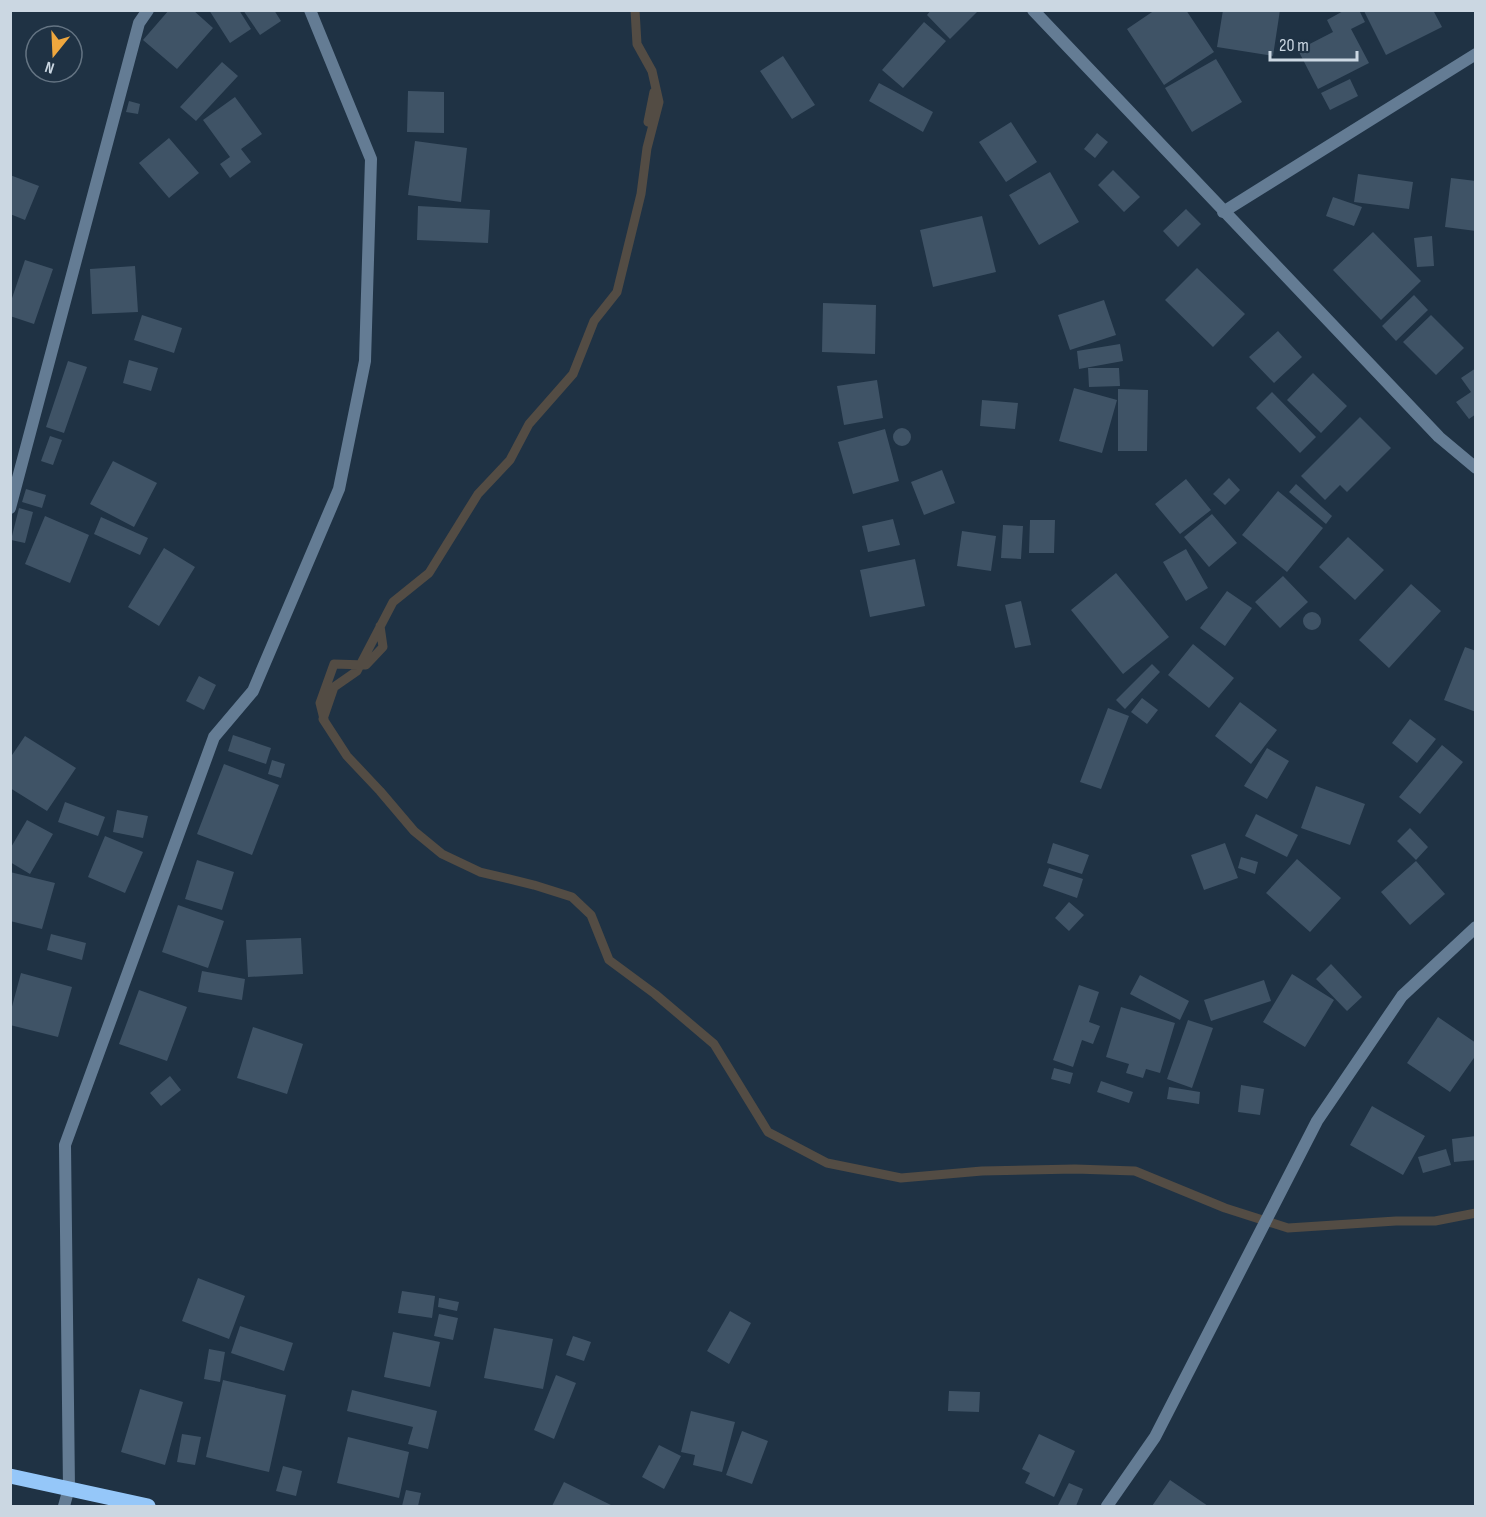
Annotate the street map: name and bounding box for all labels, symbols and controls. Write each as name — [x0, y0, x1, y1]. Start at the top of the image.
north arrow — [24, 24, 84, 84]
scale bar — [1270, 24, 1357, 62]
text: 20 m — [1279, 35, 1309, 56]
text: N — [43, 56, 57, 77]

